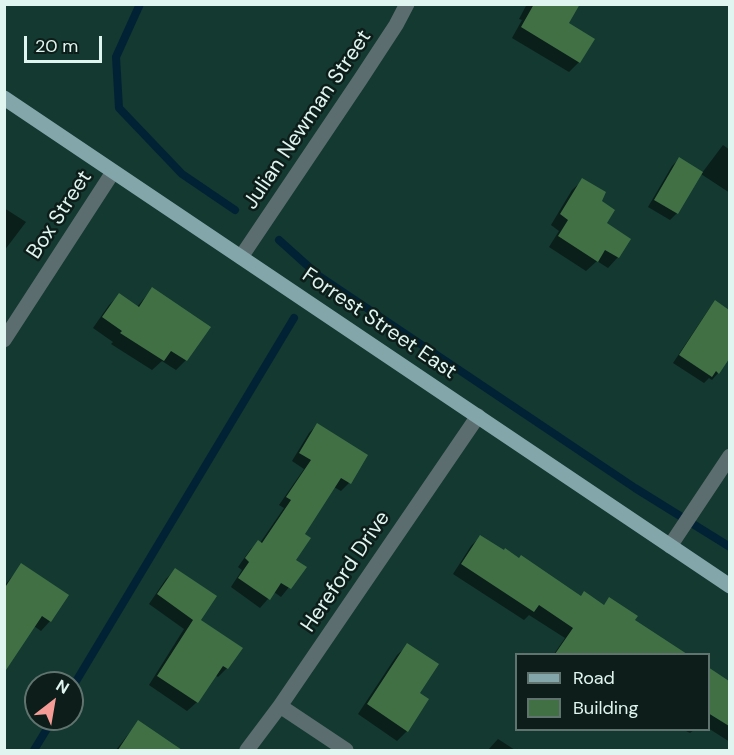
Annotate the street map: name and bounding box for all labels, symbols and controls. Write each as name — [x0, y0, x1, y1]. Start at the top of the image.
scale bar — [27, 24, 105, 62]
street label: Julian Newman Street — [239, 26, 377, 214]
text: 20 m — [35, 34, 78, 58]
street label: Box Street — [22, 166, 98, 264]
street label: Forrest Street East — [297, 263, 461, 385]
street label: Hereford Drive — [296, 507, 396, 637]
legend — [515, 653, 710, 731]
text: Road — [573, 666, 615, 690]
north arrow — [24, 671, 84, 731]
text: N — [52, 675, 73, 699]
text: Building — [573, 696, 638, 720]

